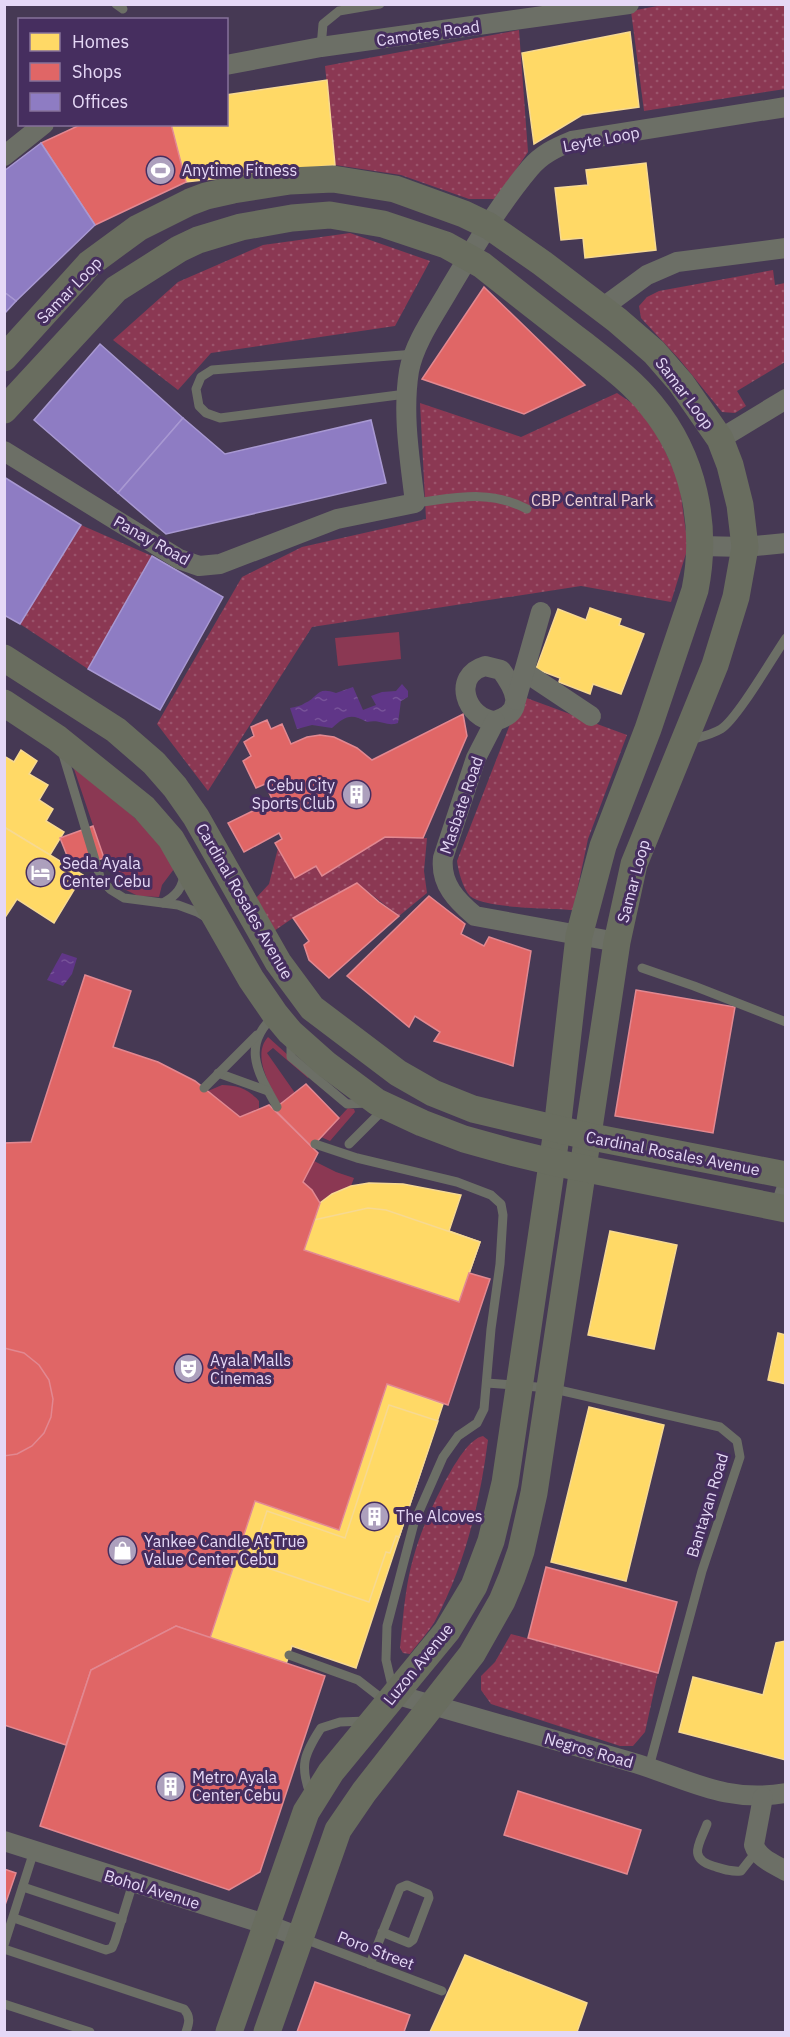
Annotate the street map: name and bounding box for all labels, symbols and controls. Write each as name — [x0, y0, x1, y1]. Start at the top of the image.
street label: Camotes Road — [375, 16, 481, 50]
legend — [18, 18, 228, 126]
text: Homes — [72, 30, 129, 53]
text: Shops — [72, 60, 122, 83]
text: Offices — [72, 90, 128, 113]
street label: Leyte Loop — [561, 122, 641, 156]
sports icon: Anytime Fitness — [145, 154, 177, 186]
place label: Anytime Fitness — [182, 160, 297, 180]
street label: Samar Loop — [32, 252, 106, 328]
street label: Samar Loop — [651, 353, 719, 433]
park label: CBP Central Park — [531, 490, 654, 510]
street label: Panay Road — [110, 511, 194, 569]
street label: Masbate Road — [435, 753, 487, 857]
place label: Cebu City Sports Club — [252, 775, 335, 813]
building icon: Cebu City Sports Club — [340, 778, 372, 810]
street label: Cardinal Rosales Avenue — [192, 819, 298, 983]
street label: Samar Loop — [612, 837, 654, 925]
place label: Seda Ayala Center Cebu — [62, 853, 151, 891]
hotel icon: Seda Ayala Center Cebu — [25, 856, 57, 888]
street label: Cardinal Rosales Avenue — [584, 1126, 762, 1180]
place label: Ayala Malls Cinemas — [210, 1350, 291, 1388]
theatre icon: Ayala Malls Cinemas — [173, 1353, 205, 1385]
street label: Bantayan Road — [682, 1450, 732, 1560]
building icon: The Alcoves — [359, 1500, 391, 1532]
place label: The Alcoves — [396, 1506, 483, 1526]
place label: Yankee Candle At True Value Center Cebu — [144, 1531, 306, 1569]
shop icon: Yankee Candle At True Value Center Cebu — [107, 1534, 139, 1566]
street label: Luzon Avenue — [379, 1619, 457, 1709]
street label: Negros Road — [542, 1728, 636, 1772]
place label: Metro Ayala Center Cebu — [192, 1767, 281, 1805]
building icon: Metro Ayala Center Cebu — [155, 1770, 187, 1802]
street label: Bohol Avenue — [102, 1865, 202, 1913]
street label: Poro Street — [335, 1926, 417, 1974]

